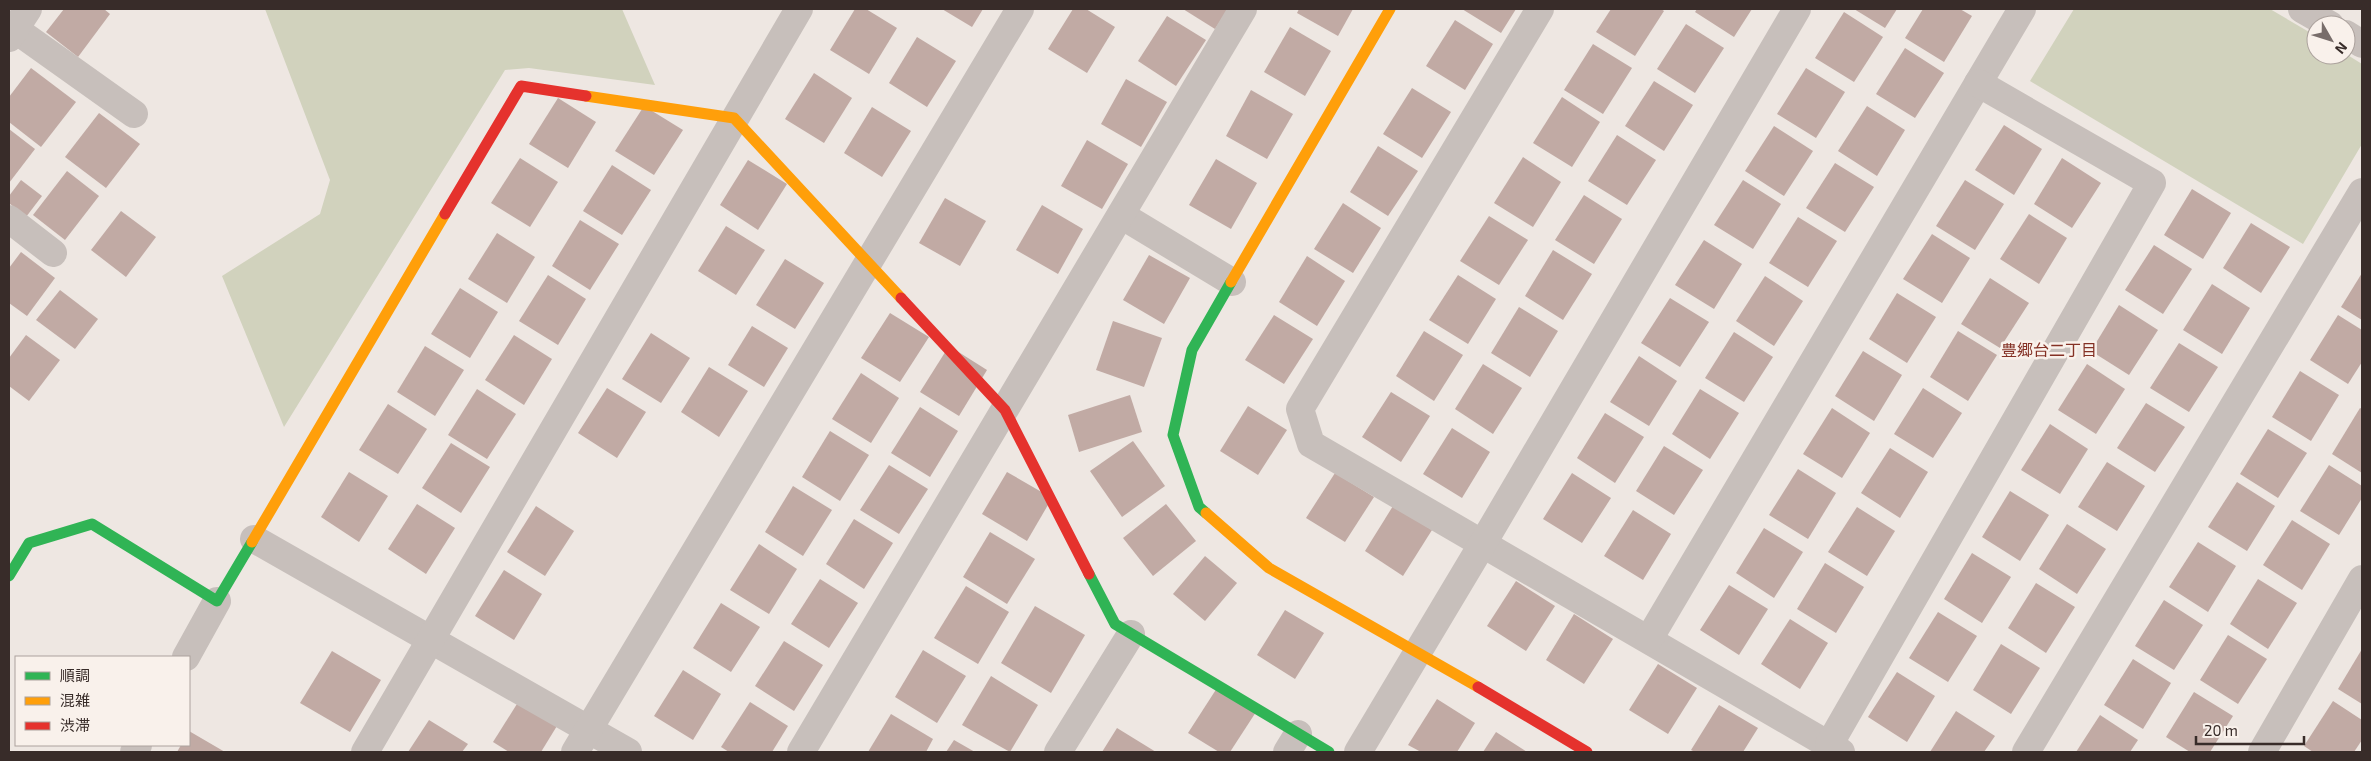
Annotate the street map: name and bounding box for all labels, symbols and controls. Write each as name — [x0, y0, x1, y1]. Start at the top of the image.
north arrow — [2306, 15, 2356, 65]
text: N — [2332, 39, 2351, 58]
district label: 豊郷台二丁目 — [2001, 340, 2097, 359]
legend — [15, 656, 190, 746]
text: 順調 — [60, 666, 90, 684]
text: 混雑 — [60, 691, 90, 709]
scale bar — [2196, 714, 2304, 746]
text: 渋滞 — [60, 716, 90, 734]
text: 20 m — [2204, 721, 2238, 739]

